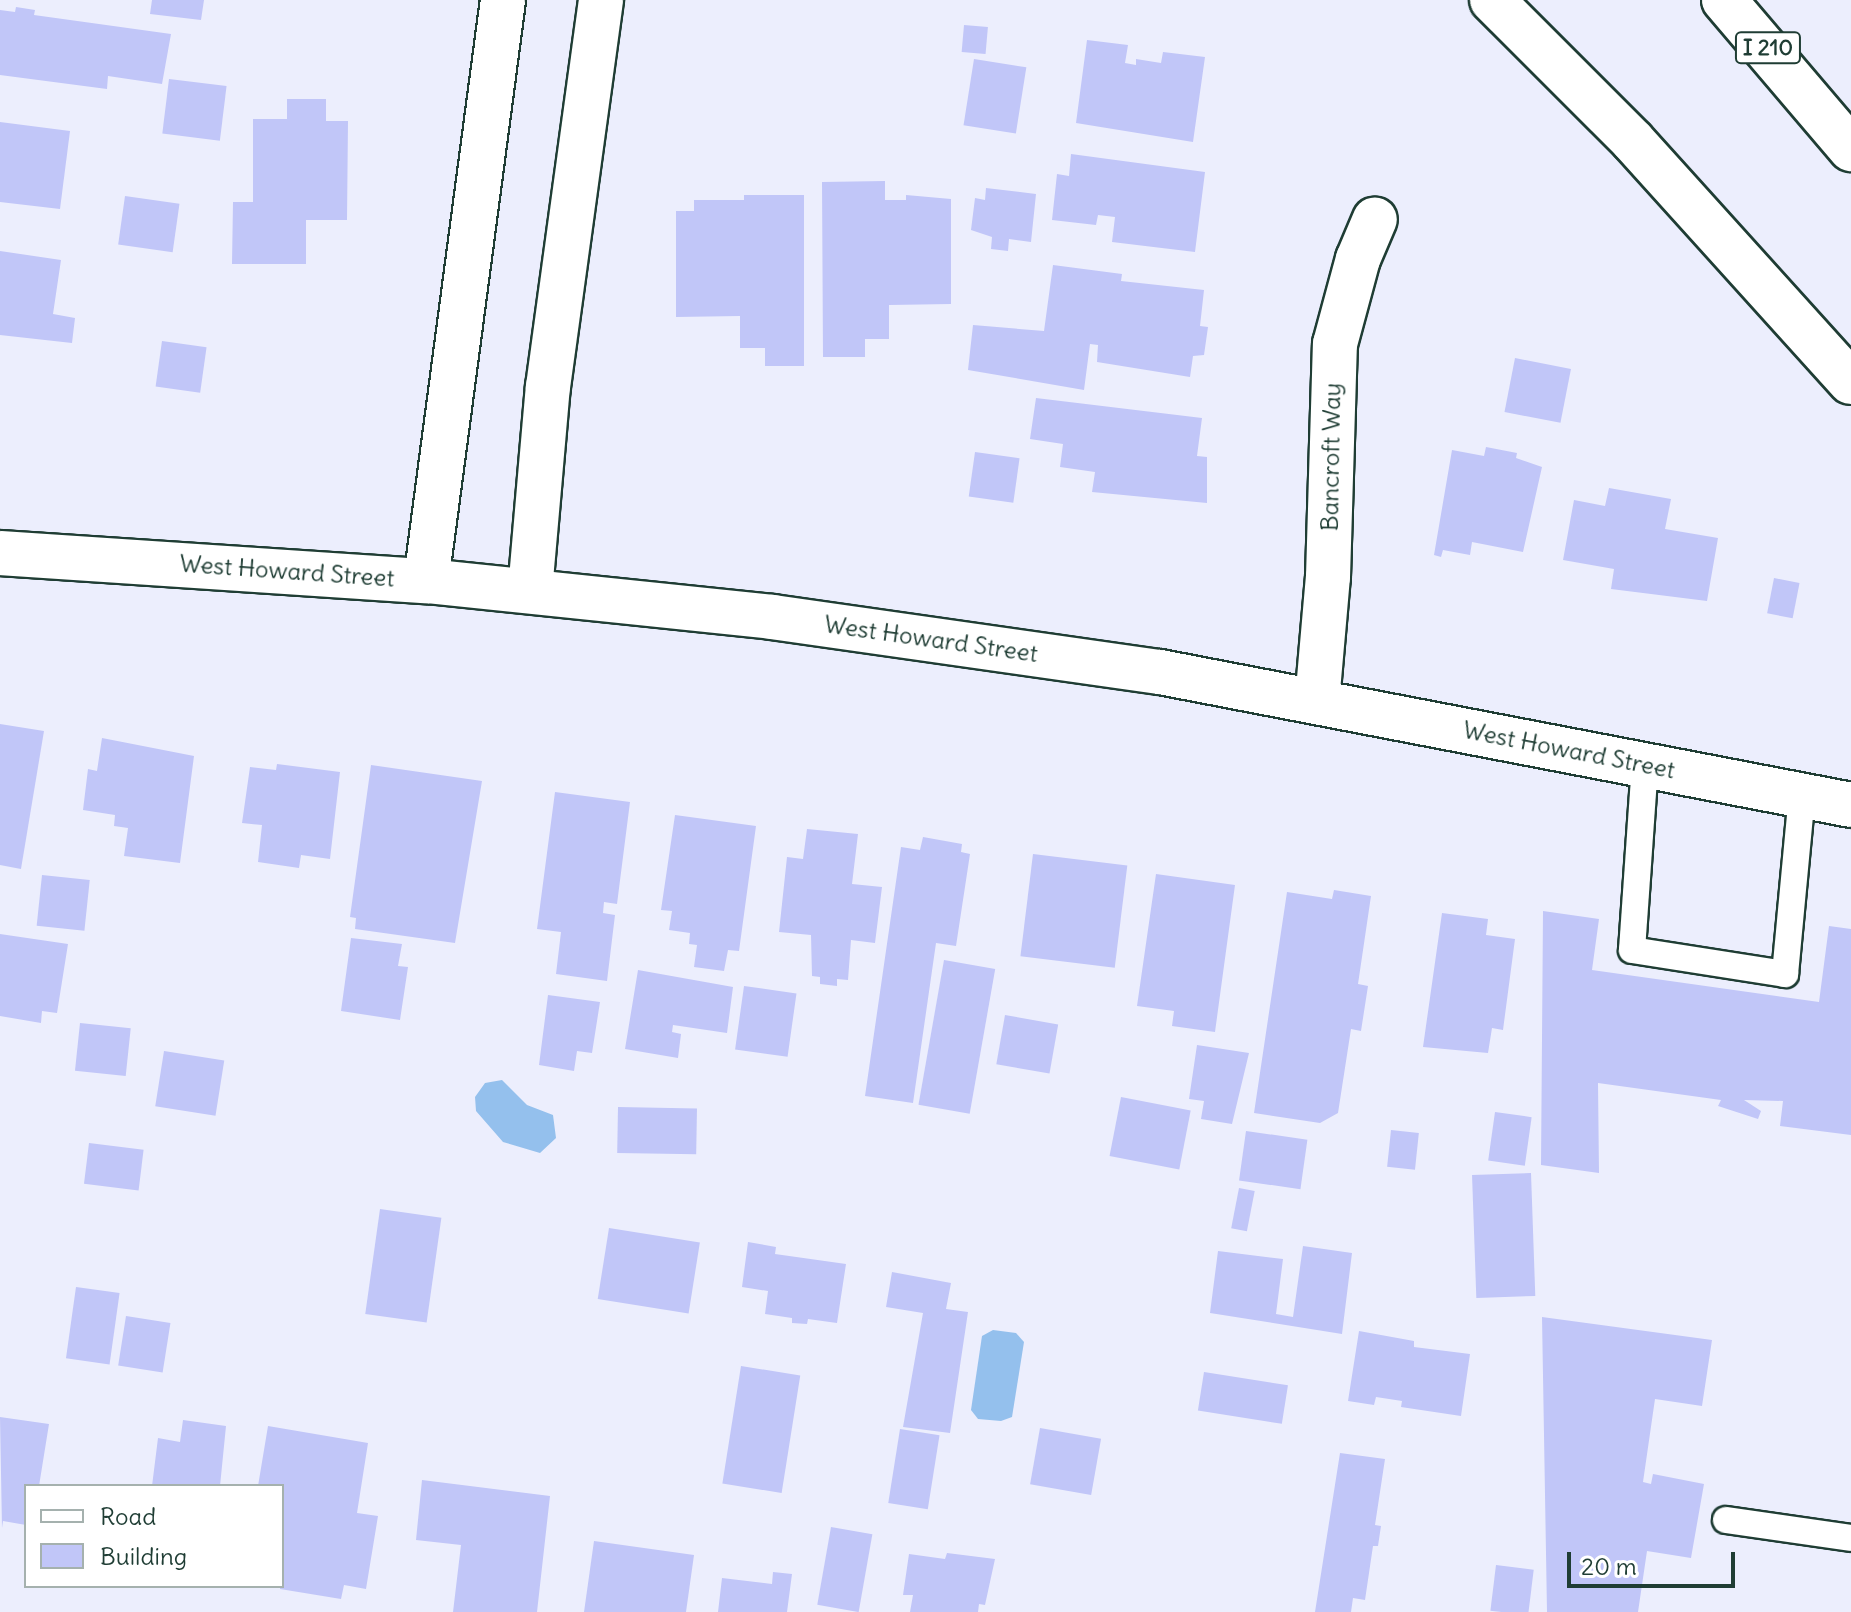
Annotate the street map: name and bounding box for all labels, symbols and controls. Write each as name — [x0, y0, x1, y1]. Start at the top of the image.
road number: I 210 — [1734, 30, 1802, 66]
street label: Bancroft Way — [1315, 383, 1347, 531]
street label: West Howard Street — [179, 549, 395, 593]
street label: West Howard Street — [822, 610, 1040, 668]
street label: West Howard Street — [1461, 715, 1677, 785]
legend — [24, 1484, 284, 1588]
text: Road — [100, 1501, 156, 1531]
scale bar — [1571, 1536, 1739, 1586]
text: Building — [100, 1541, 187, 1571]
text: 20 m — [1581, 1551, 1637, 1581]

